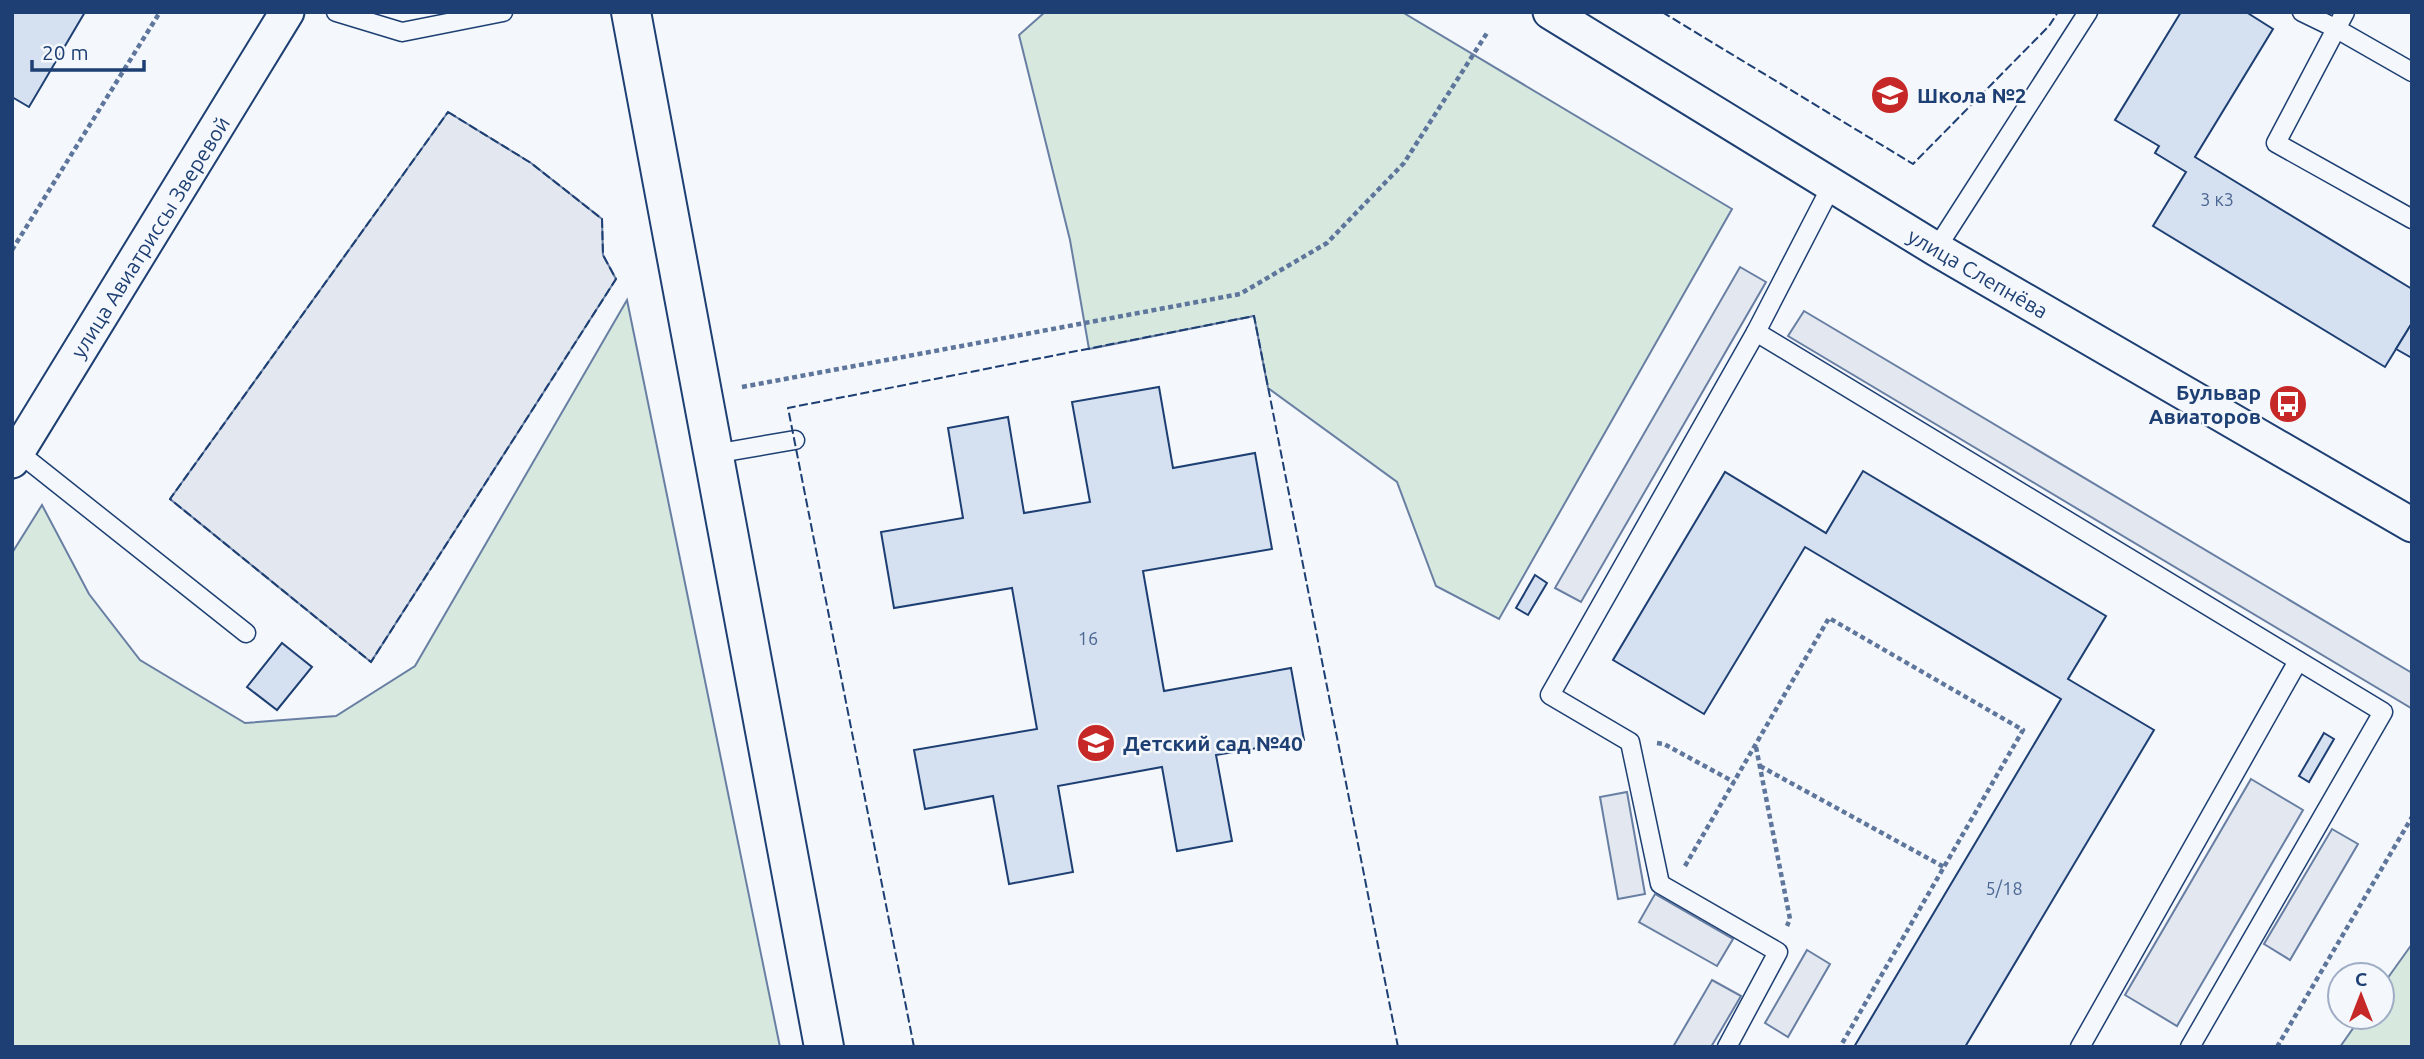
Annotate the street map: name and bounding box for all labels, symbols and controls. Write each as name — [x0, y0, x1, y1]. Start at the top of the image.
scale bar — [32, 28, 144, 72]
text: 20 m — [42, 40, 89, 64]
school or university icon: Школа №2 — [1869, 74, 1911, 116]
place label: Школа №2 — [1917, 83, 2027, 107]
street label: улица Авиатриссы Зверевой — [66, 112, 234, 362]
house number: 3 к3 — [2200, 189, 2234, 209]
street label: улица Слепнёва — [1904, 223, 2052, 323]
place label: Бульвар Авиаторов — [2149, 380, 2261, 428]
bus stop icon: Бульвар Авиаторов — [2267, 383, 2309, 425]
house number: 16 — [1078, 628, 1098, 648]
school or university icon: Детский сад №40 — [1075, 722, 1117, 764]
place label: Детский сад №40 — [1123, 731, 1303, 755]
house number: 5/18 — [1985, 878, 2023, 898]
north arrow — [2326, 961, 2396, 1031]
text: С — [2355, 968, 2367, 990]

